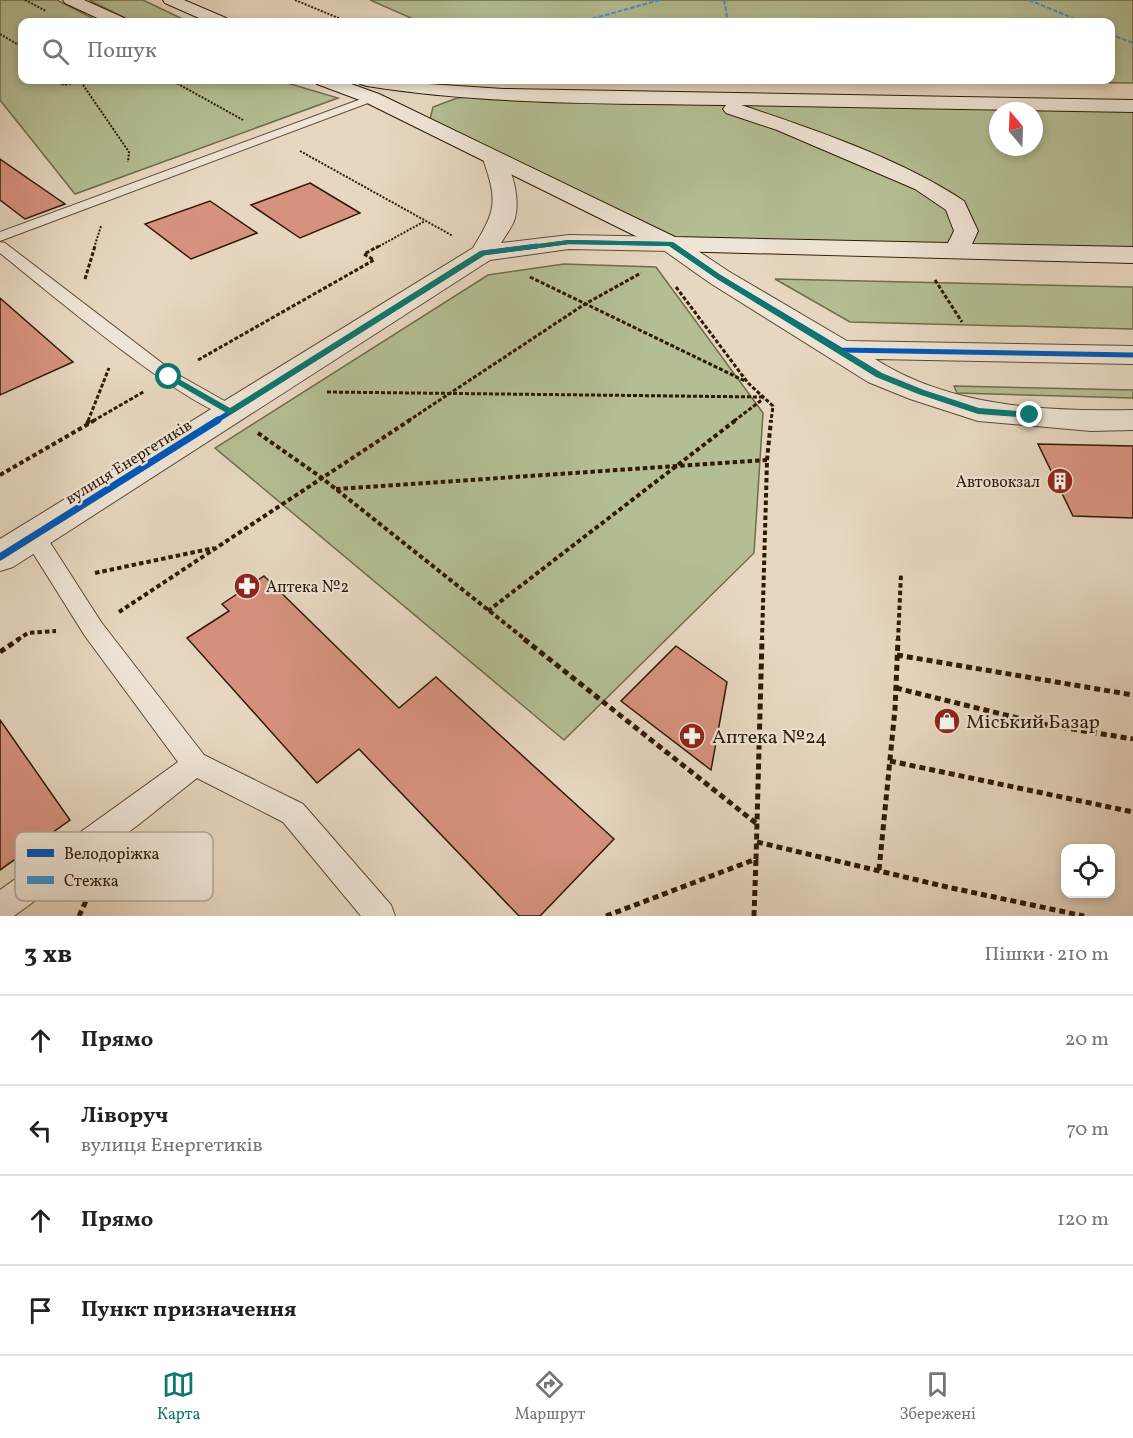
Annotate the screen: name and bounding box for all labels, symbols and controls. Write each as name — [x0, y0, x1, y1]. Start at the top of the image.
search box — [18, 18, 1115, 84]
icon: search — [39, 35, 72, 68]
text: Пошук — [87, 36, 157, 67]
north arrow — [989, 102, 1043, 156]
route start — [155, 363, 181, 389]
route end — [1016, 401, 1042, 427]
street label: вулиця Енергетиків — [62, 415, 196, 511]
building icon: Автовокзал — [1045, 466, 1075, 496]
place label: Автовокзал — [956, 472, 1040, 494]
pharmacy icon: Аптека №2 — [232, 571, 262, 601]
place label: Аптека №2 — [266, 577, 349, 599]
shop icon: Міський Базар — [932, 706, 962, 736]
place label: Міський Базар — [966, 709, 1100, 737]
pharmacy icon: Аптека №24 — [677, 721, 707, 751]
place label: Аптека №24 — [712, 724, 827, 752]
legend — [15, 832, 213, 901]
text: Велодоріжка — [64, 844, 160, 866]
map controls — [1061, 844, 1115, 898]
button: locate — [1061, 844, 1115, 898]
text: Стежка — [64, 871, 119, 893]
text: 3 хв — [24, 937, 72, 973]
text: Пішки · 210 m — [985, 941, 1109, 969]
icon: ahead — [24, 1024, 57, 1057]
text: Прямо — [81, 1025, 153, 1056]
text: 20 m — [1065, 1026, 1109, 1054]
text: Ліворуч — [81, 1101, 168, 1132]
icon: left — [24, 1114, 57, 1147]
text: 70 m — [1066, 1116, 1109, 1144]
text: вулиця Енергетиків — [81, 1132, 263, 1160]
icon: ahead — [24, 1204, 57, 1237]
text: Прямо — [81, 1205, 153, 1236]
text: 120 m — [1057, 1206, 1109, 1234]
icon: arrive — [24, 1294, 57, 1327]
text: Пункт призначення — [81, 1295, 297, 1326]
tab: Карта — [157, 1368, 200, 1426]
tab: Маршрут — [515, 1368, 585, 1426]
tab: Збережені — [899, 1368, 976, 1426]

